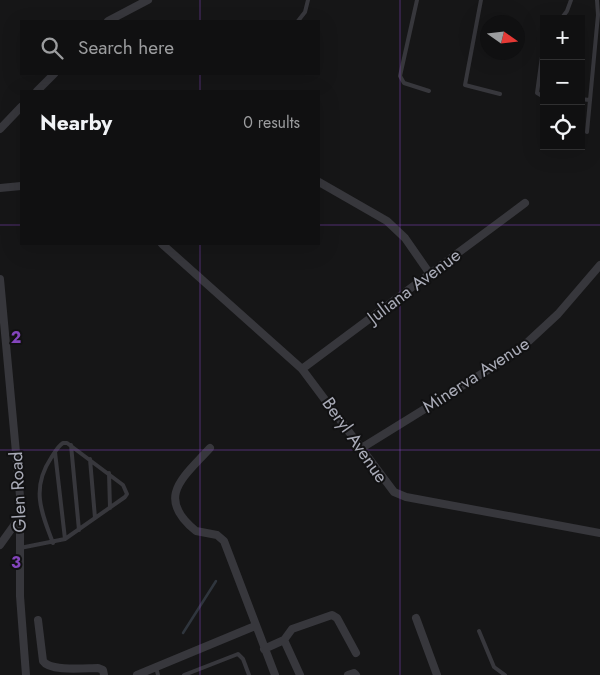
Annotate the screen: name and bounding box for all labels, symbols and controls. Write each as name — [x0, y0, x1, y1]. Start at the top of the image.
north arrow — [480, 15, 525, 60]
map controls — [540, 15, 585, 150]
button: + — [540, 15, 585, 60]
search box — [20, 20, 320, 75]
icon: search — [38, 34, 66, 62]
text: Search here — [78, 34, 174, 61]
button: − — [540, 60, 585, 105]
button: locate — [540, 105, 585, 150]
text: Nearby — [40, 108, 112, 138]
text: 0 results — [243, 111, 300, 134]
street label: Juliana Avenue — [360, 242, 466, 331]
text: 2 — [11, 326, 21, 349]
street label: Minerva Avenue — [417, 331, 535, 419]
street label: Beryl Avenue — [316, 392, 394, 488]
street label: Glen Road — [3, 451, 33, 533]
text: 3 — [11, 551, 21, 574]

